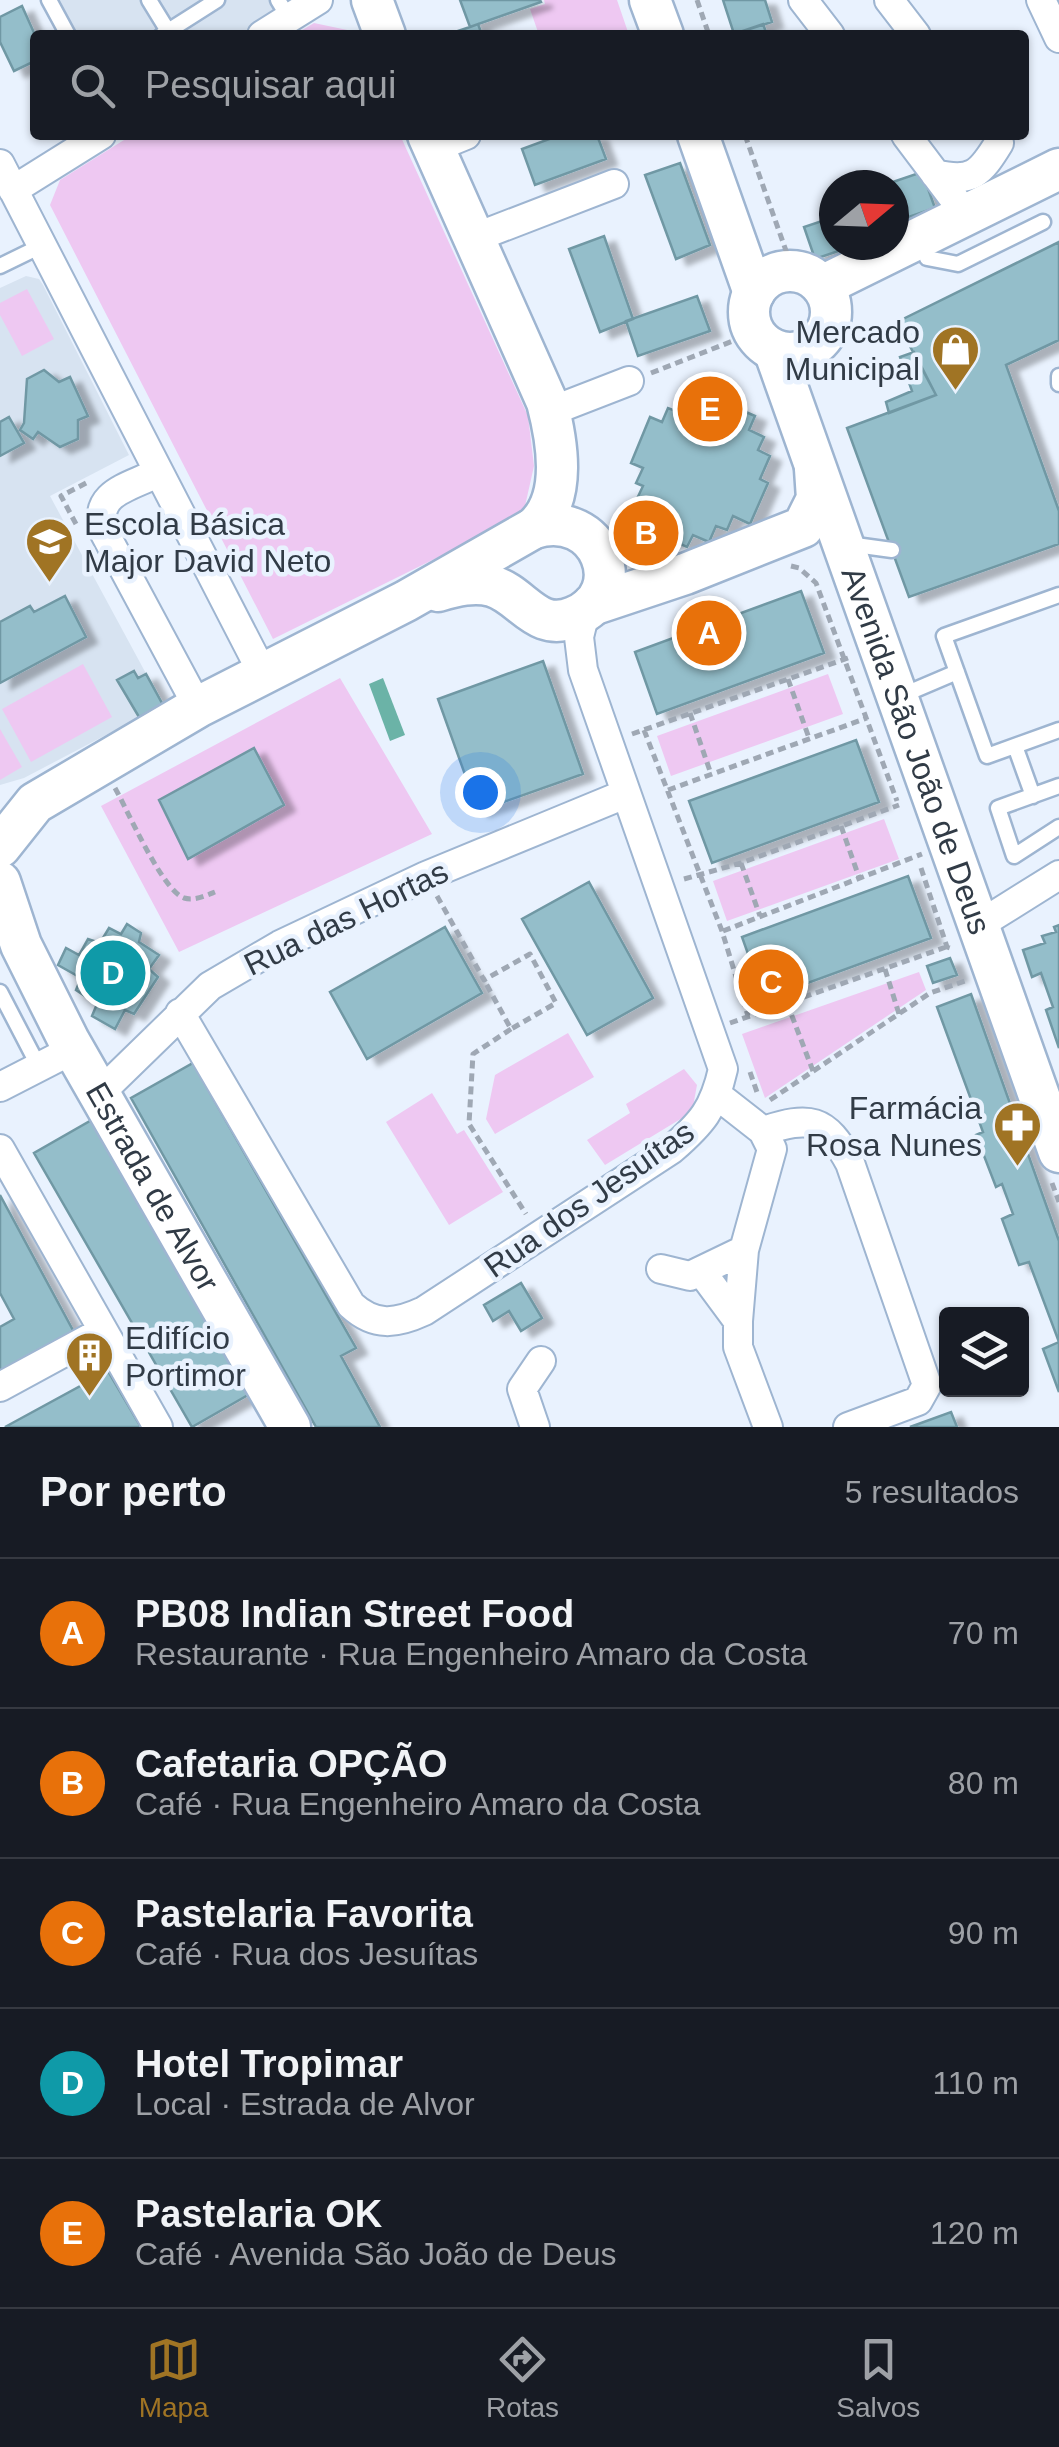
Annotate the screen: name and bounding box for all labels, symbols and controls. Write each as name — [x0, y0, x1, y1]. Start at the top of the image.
search box — [30, 30, 1029, 140]
icon: search — [65, 58, 120, 113]
text: Pesquisar aqui — [145, 64, 396, 106]
north arrow — [819, 170, 909, 260]
place label: Mercado Municipal — [785, 314, 920, 387]
shop icon: Mercado Municipal — [929, 324, 981, 392]
pin: E — [678, 372, 742, 446]
pin: B — [614, 496, 678, 570]
place label: Escola Básica Major David Neto — [84, 506, 331, 579]
school or university icon: Escola Básica Major David Neto — [23, 516, 75, 584]
street label: Avenida São João de Deus — [835, 562, 998, 939]
pin: A — [676, 596, 742, 670]
your location — [455, 767, 506, 818]
street label: Rua das Hortas — [238, 853, 454, 983]
pin: D — [80, 936, 146, 1010]
pin: C — [738, 944, 804, 1020]
street label: Estrada de Alvor — [79, 1076, 227, 1298]
place label: Farmácia Rosa Nunes — [806, 1090, 982, 1163]
pharmacy icon: Farmácia Rosa Nunes — [991, 1100, 1043, 1168]
street label: Rua dos Jesuítas — [477, 1113, 701, 1285]
map controls — [939, 1307, 1029, 1397]
button: layers — [939, 1307, 1029, 1397]
place label: Edifício Portimor — [125, 1320, 246, 1393]
building icon: Edifício Portimor — [64, 1330, 116, 1398]
text: Por perto — [40, 1468, 227, 1515]
text: 5 resultados — [845, 1474, 1019, 1510]
text: PB08 Indian Street Food — [135, 1593, 574, 1635]
text: A — [61, 1615, 84, 1651]
text: 70 m — [948, 1615, 1019, 1651]
text: Restaurante · Rua Engenheiro Amaro da Costa — [135, 1636, 807, 1672]
text: Cafetaria OPÇÃO — [135, 1743, 448, 1785]
text: B — [61, 1765, 84, 1801]
text: 80 m — [948, 1765, 1019, 1801]
text: Café · Rua Engenheiro Amaro da Costa — [135, 1786, 701, 1822]
text: Pastelaria Favorita — [135, 1893, 473, 1935]
text: C — [61, 1915, 84, 1951]
text: 90 m — [948, 1915, 1019, 1951]
text: Café · Rua dos Jesuítas — [135, 1936, 478, 1972]
text: Hotel Tropimar — [135, 2043, 403, 2085]
text: D — [61, 2065, 84, 2101]
text: 110 m — [932, 2065, 1019, 2101]
text: Local · Estrada de Alvor — [135, 2086, 475, 2122]
text: Pastelaria OK — [135, 2193, 382, 2235]
text: E — [62, 2215, 83, 2251]
text: 120 m — [930, 2215, 1019, 2251]
text: Café · Avenida São João de Deus — [135, 2236, 617, 2272]
tab: Mapa — [139, 2332, 209, 2424]
tab: Rotas — [486, 2332, 559, 2424]
tab: Salvos — [836, 2332, 920, 2424]

